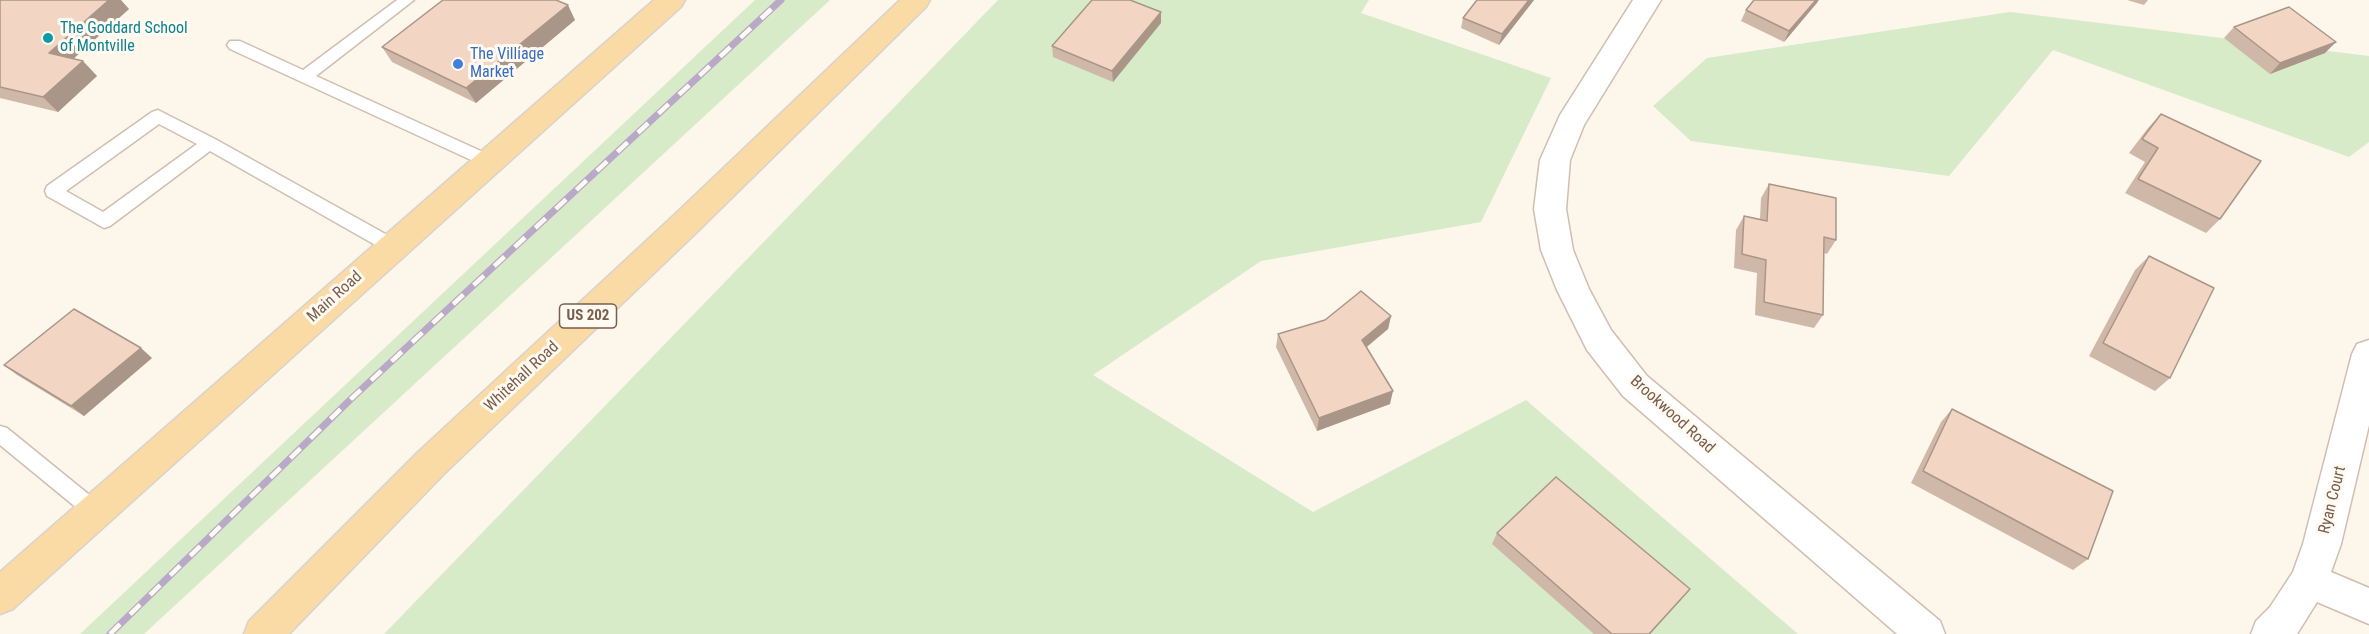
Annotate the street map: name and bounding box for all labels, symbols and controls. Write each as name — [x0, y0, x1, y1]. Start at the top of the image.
place label: The Goddard School of Montville — [60, 19, 188, 57]
marker: The Goddard School of Montville — [41, 31, 55, 45]
place label: The Villiage Market — [470, 45, 544, 83]
marker: The Villiage Market — [451, 57, 465, 71]
street label: Main Road — [304, 267, 366, 327]
road number: US 202 — [560, 304, 616, 328]
street label: Whitehall Road — [481, 338, 563, 416]
street label: Brookwood Road — [1626, 372, 1718, 458]
street label: Ryan Court — [2315, 464, 2351, 536]

